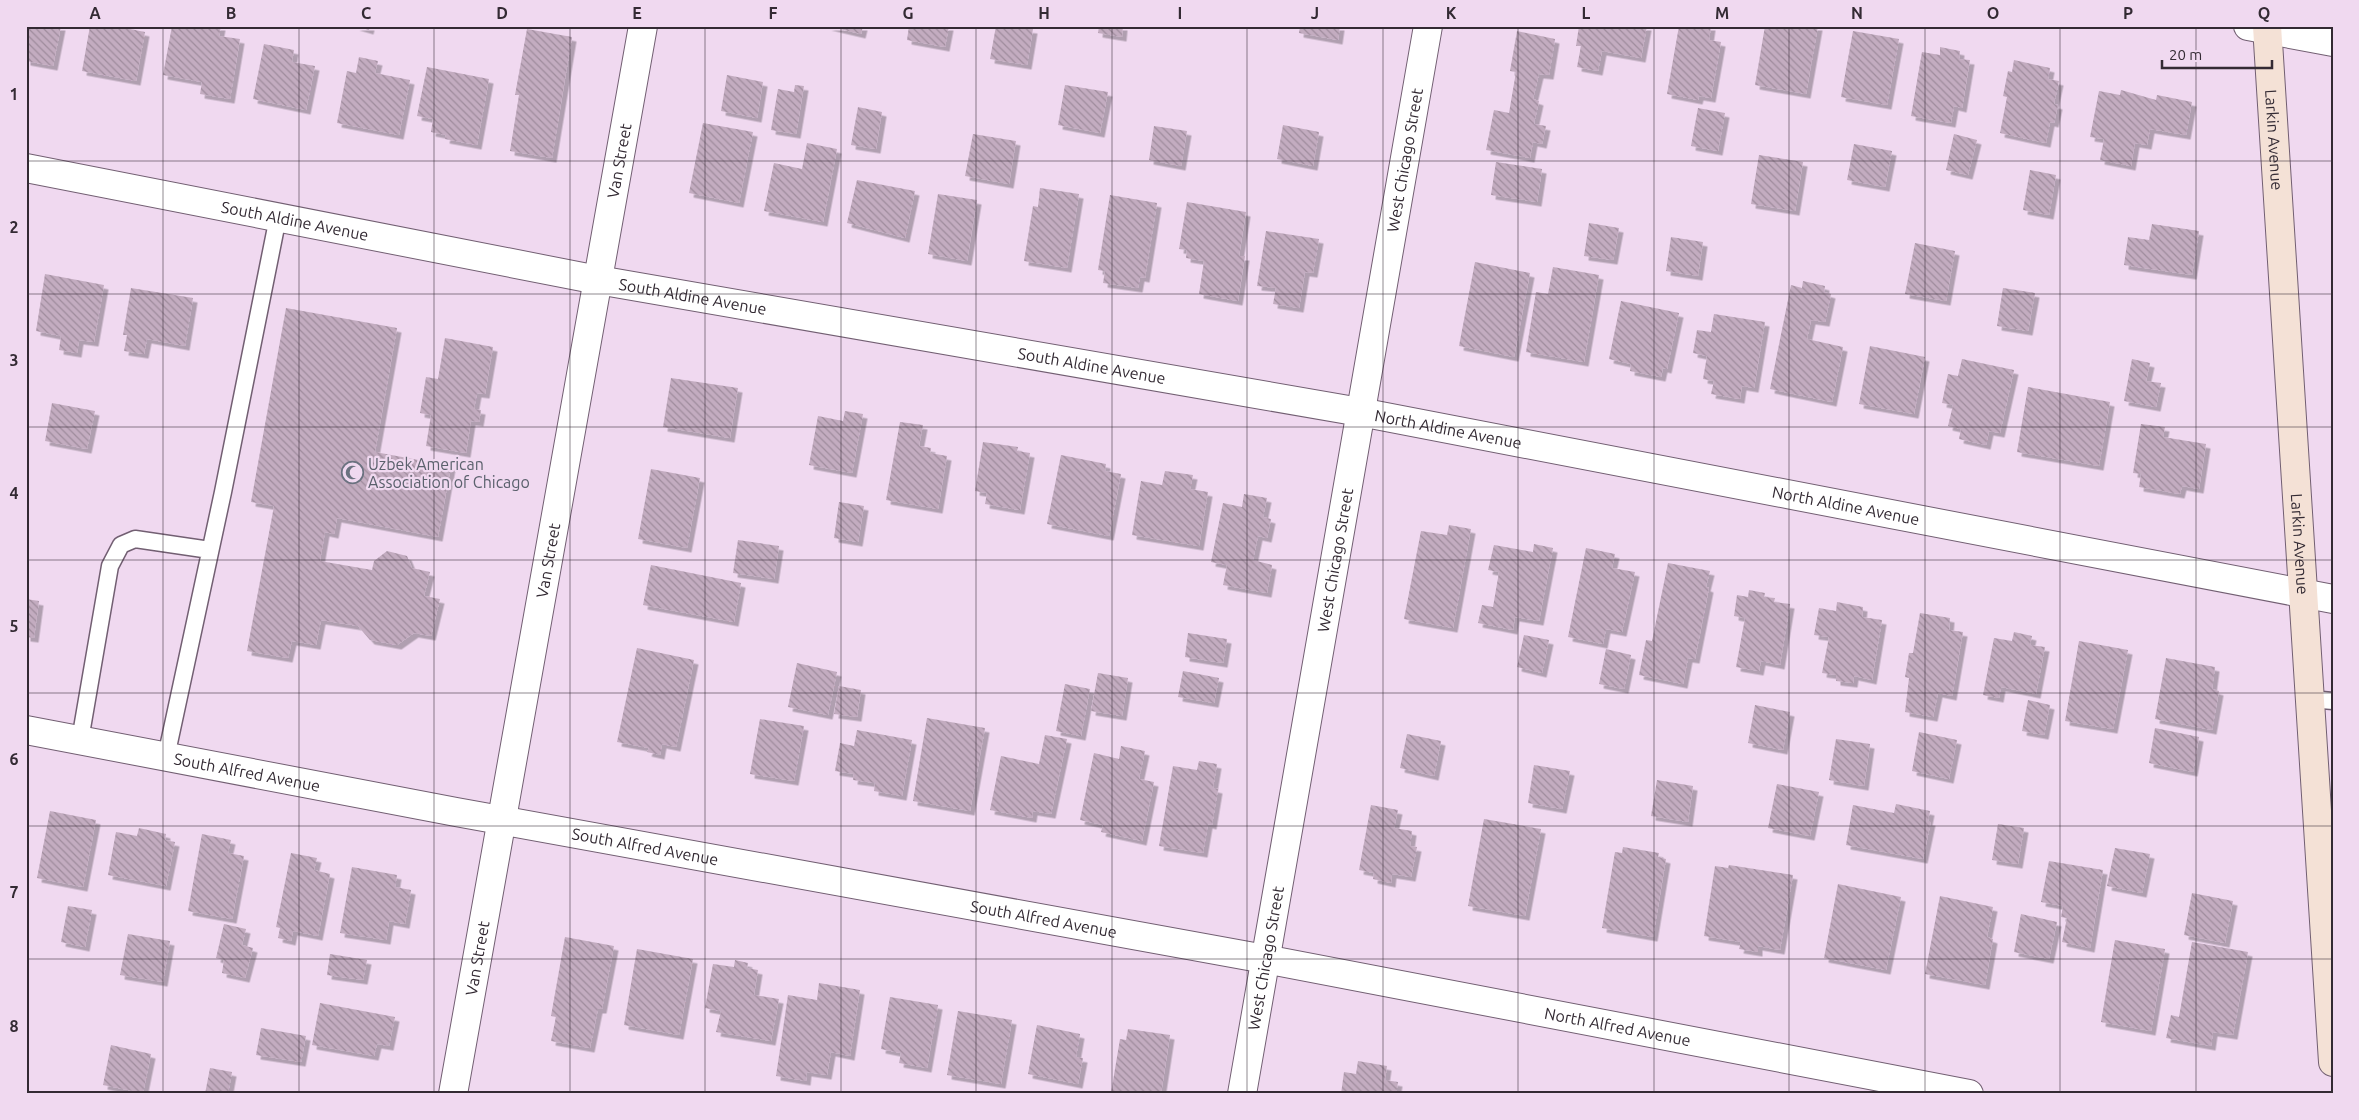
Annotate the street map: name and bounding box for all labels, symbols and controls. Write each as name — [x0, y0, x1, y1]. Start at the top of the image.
text: A — [89, 4, 101, 22]
text: B — [226, 4, 236, 22]
text: C — [361, 4, 371, 22]
text: D — [496, 4, 508, 22]
text: E — [632, 4, 642, 22]
text: F — [769, 4, 778, 22]
text: G — [902, 4, 914, 22]
text: H — [1038, 4, 1050, 22]
text: I — [1178, 4, 1182, 22]
text: J — [1311, 4, 1319, 22]
text: K — [1446, 4, 1457, 22]
text: L — [1582, 4, 1591, 22]
text: M — [1715, 4, 1729, 22]
text: N — [1851, 4, 1863, 22]
text: O — [1987, 4, 1999, 22]
text: P — [2123, 4, 2133, 22]
text: Q — [2258, 4, 2270, 22]
scale bar — [2162, 38, 2272, 70]
text: 20 m — [2169, 46, 2202, 63]
text: 1 — [9, 85, 19, 103]
street label: West Chicago Street — [1383, 86, 1426, 233]
street label: Larkin Avenue — [2262, 89, 2286, 191]
street label: Van Street — [604, 121, 635, 199]
street label: South Aldine Avenue — [220, 197, 370, 244]
text: 2 — [9, 218, 19, 236]
street label: South Aldine Avenue — [618, 275, 768, 318]
street label: South Aldine Avenue — [1017, 344, 1167, 387]
text: 3 — [9, 351, 19, 369]
street label: North Aldine Avenue — [1373, 406, 1523, 452]
place label: Uzbek American Association of Chicago — [368, 455, 530, 491]
mosque icon: Uzbek American Association of Chicago — [340, 461, 364, 485]
street label: North Aldine Avenue — [1771, 482, 1921, 528]
text: 4 — [9, 484, 19, 502]
street label: West Chicago Street — [1314, 486, 1356, 633]
street label: Larkin Avenue — [2288, 493, 2312, 595]
street label: Van Street — [532, 521, 564, 599]
text: 5 — [9, 617, 19, 635]
street label: South Alfred Avenue — [172, 749, 322, 795]
text: 6 — [9, 750, 19, 768]
street label: South Alfred Avenue — [570, 824, 720, 869]
text: 7 — [9, 883, 19, 901]
street label: West Chicago Street — [1244, 884, 1287, 1031]
street label: South Alfred Avenue — [969, 897, 1118, 941]
street label: Van Street — [462, 919, 493, 997]
street label: North Alfred Avenue — [1543, 1004, 1692, 1049]
text: 8 — [9, 1017, 19, 1035]

